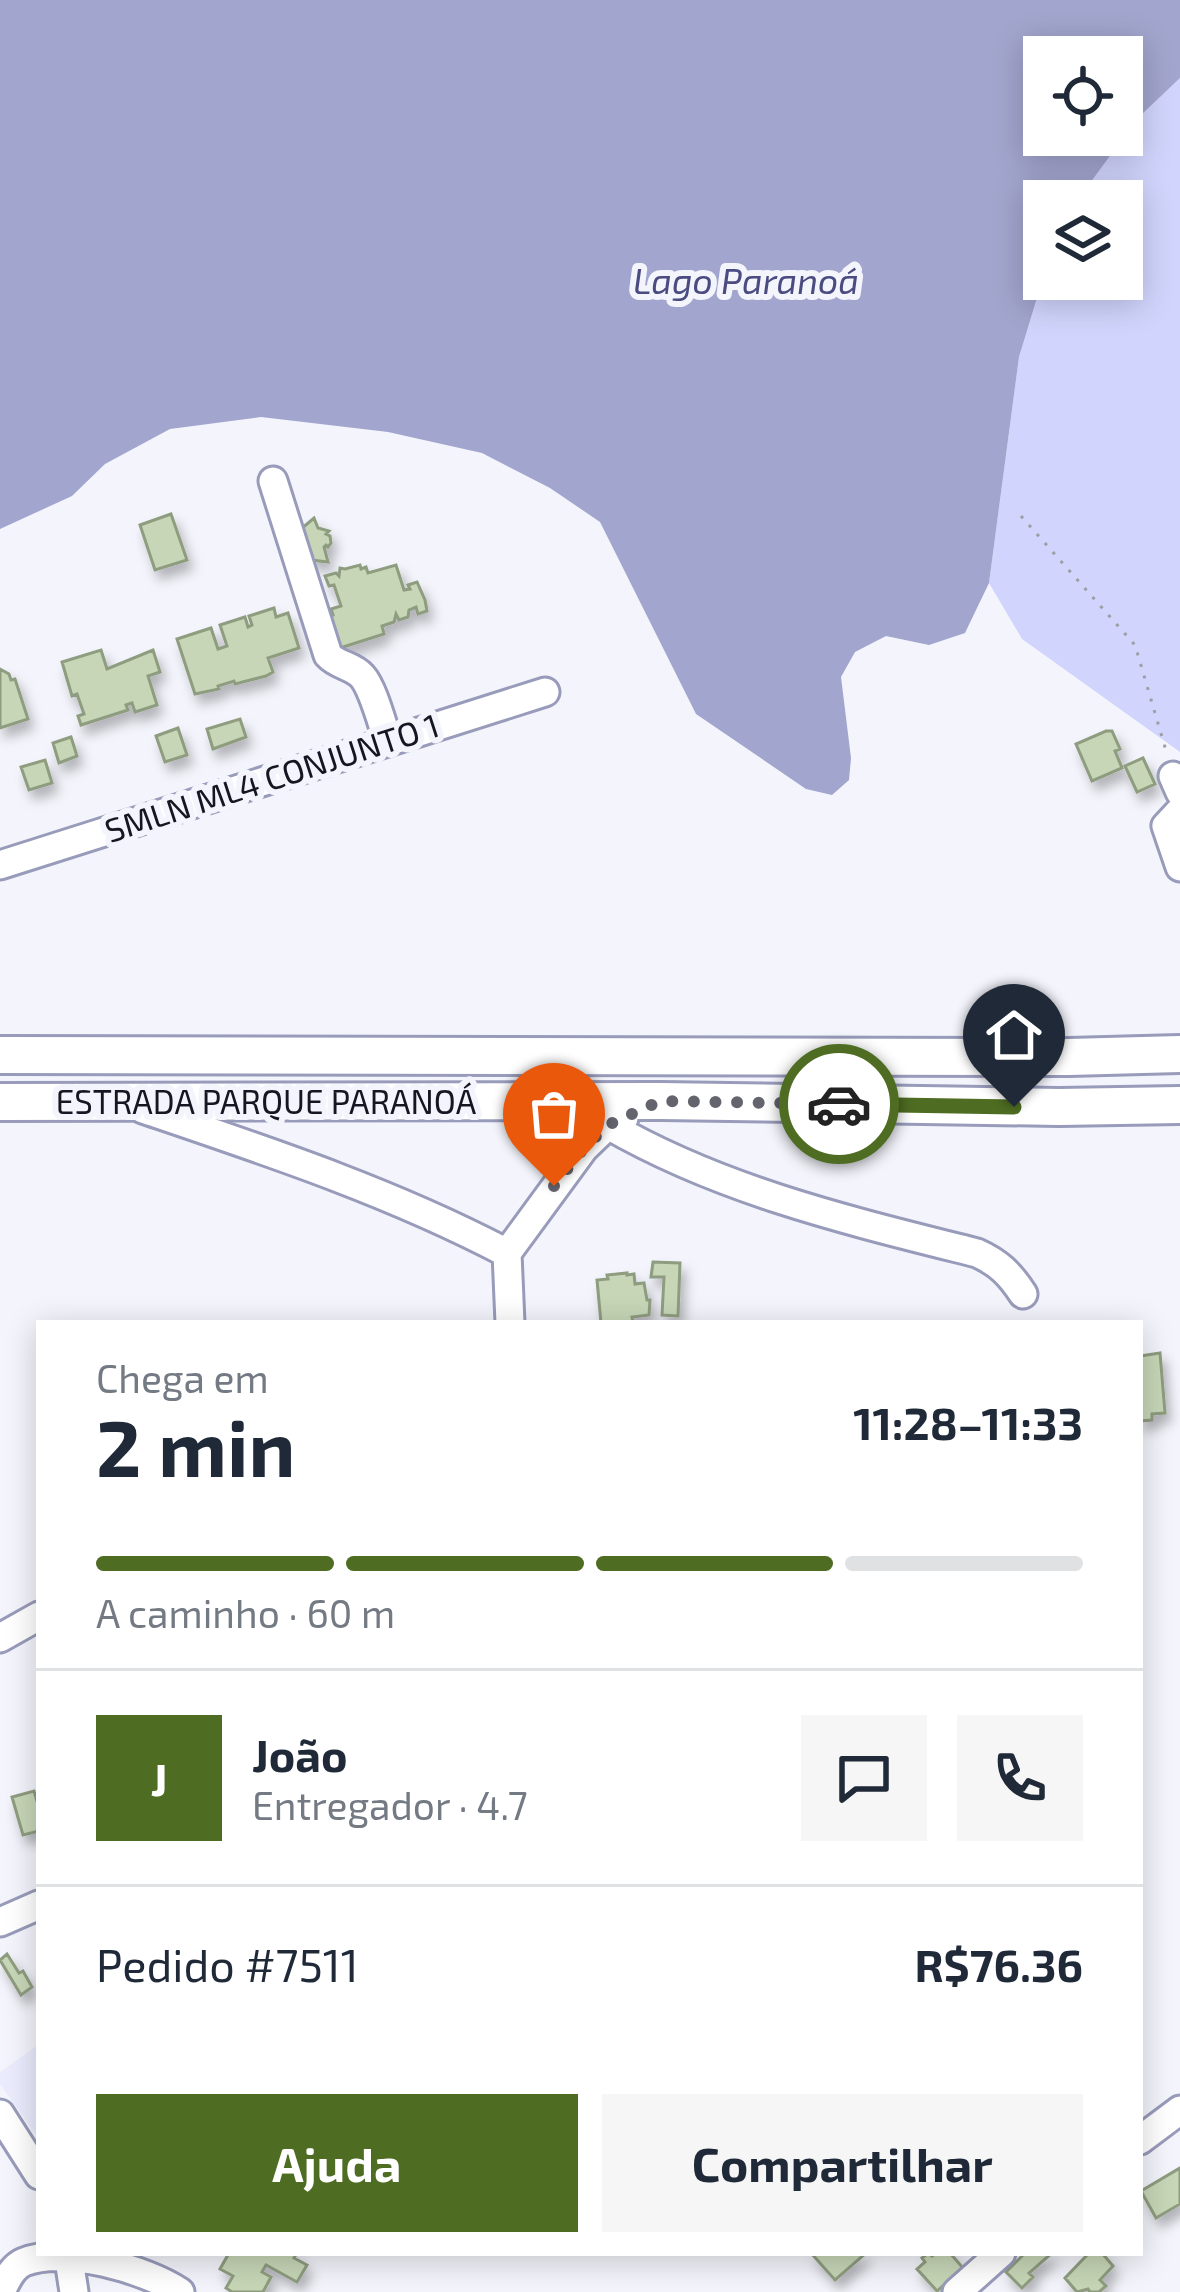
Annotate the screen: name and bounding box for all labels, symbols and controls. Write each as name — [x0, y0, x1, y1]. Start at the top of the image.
map controls — [1023, 36, 1143, 300]
button: locate — [1023, 36, 1143, 156]
button: layers — [1023, 180, 1143, 300]
water label: Lago Paranoá — [633, 258, 859, 301]
street label: SMLN ML4 CONJUNTO 1 — [100, 704, 444, 850]
pin — [963, 984, 1065, 1107]
icon: home — [981, 1002, 1047, 1068]
courier — [779, 1044, 899, 1164]
pin — [503, 1063, 605, 1186]
icon: car — [806, 1071, 872, 1137]
street label: ESTRADA PARQUE PARANOÁ — [56, 1081, 477, 1121]
icon: bag — [521, 1081, 587, 1147]
text: Chega em — [96, 1354, 269, 1401]
text: 11:28–11:33 — [853, 1395, 1083, 1449]
text: 2 min — [96, 1399, 295, 1493]
text: A caminho · 60 m — [96, 1589, 395, 1636]
button: chat — [801, 1715, 927, 1841]
button: phone — [957, 1715, 1083, 1841]
text: João — [252, 1727, 348, 1781]
text: J — [151, 1751, 167, 1805]
text: Entregador · 4.7 — [252, 1781, 528, 1828]
text: Pedido #7511 — [96, 1937, 359, 1991]
text: R$76.36 — [914, 1937, 1083, 1991]
button: Ajuda — [96, 2094, 578, 2232]
button: Compartilhar — [602, 2094, 1083, 2232]

